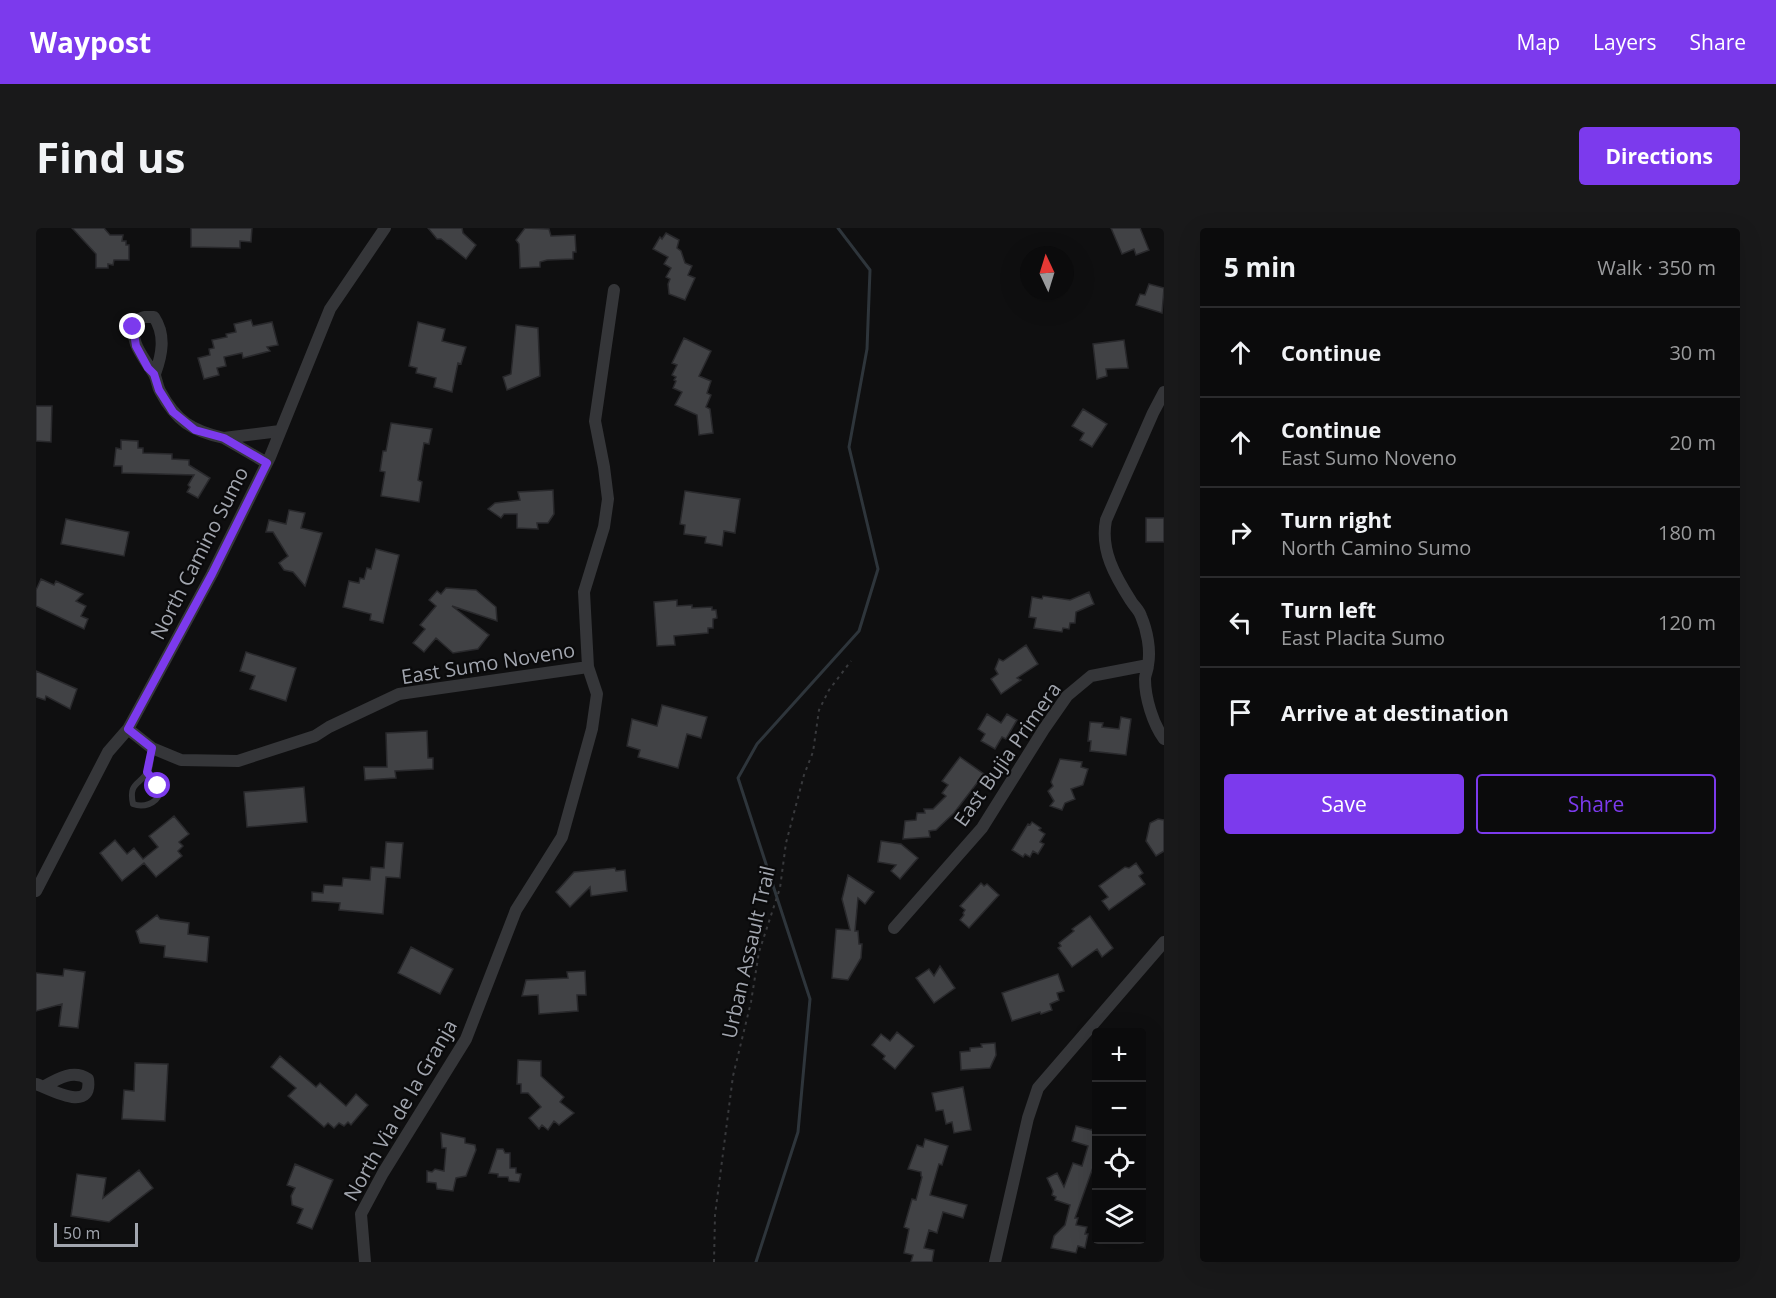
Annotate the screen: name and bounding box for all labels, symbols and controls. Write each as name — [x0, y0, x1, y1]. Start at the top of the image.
text: Waypost — [30, 23, 151, 61]
text: Map — [1517, 28, 1560, 56]
text: Layers — [1593, 28, 1657, 56]
text: Share — [1690, 28, 1746, 56]
button: Directions — [1579, 127, 1740, 185]
text: Find us — [36, 128, 185, 185]
north arrow — [1020, 246, 1074, 300]
text: 5 min — [1224, 249, 1296, 285]
text: Walk · 350 m — [1597, 254, 1716, 281]
route end — [119, 313, 145, 339]
icon: ahead — [1224, 336, 1257, 369]
text: Continue — [1281, 337, 1381, 367]
text: 30 m — [1669, 339, 1716, 366]
text: Continue — [1281, 414, 1381, 444]
icon: ahead — [1224, 426, 1257, 459]
text: 20 m — [1669, 429, 1716, 456]
text: East Sumo Noveno — [1281, 444, 1457, 471]
street label: North Camino Sumo — [144, 462, 254, 644]
text: Turn right — [1281, 504, 1392, 534]
icon: right — [1224, 516, 1257, 549]
text: 180 m — [1658, 519, 1716, 546]
text: North Camino Sumo — [1281, 534, 1471, 561]
text: Turn left — [1281, 594, 1376, 624]
icon: left — [1224, 606, 1257, 639]
text: 120 m — [1658, 609, 1716, 636]
text: East Placita Sumo — [1281, 624, 1445, 651]
street label: East Sumo Noveno — [399, 636, 577, 690]
street label: East Bujia Primera — [947, 677, 1067, 831]
icon: arrive — [1224, 696, 1257, 729]
text: Arrive at destination — [1281, 697, 1509, 727]
route start — [144, 772, 170, 798]
button: Save — [1224, 774, 1464, 834]
button: Share — [1476, 774, 1716, 834]
street label: Urban Assault Trail — [715, 863, 781, 1041]
street label: North Via de la Granja — [337, 1014, 463, 1206]
map controls — [1092, 1028, 1146, 1244]
button: + — [1092, 1028, 1146, 1082]
button: − — [1092, 1082, 1146, 1136]
button: locate — [1092, 1136, 1146, 1190]
button: layers — [1092, 1190, 1146, 1244]
scale bar — [54, 1220, 138, 1248]
text: 50 m — [63, 1222, 100, 1244]

